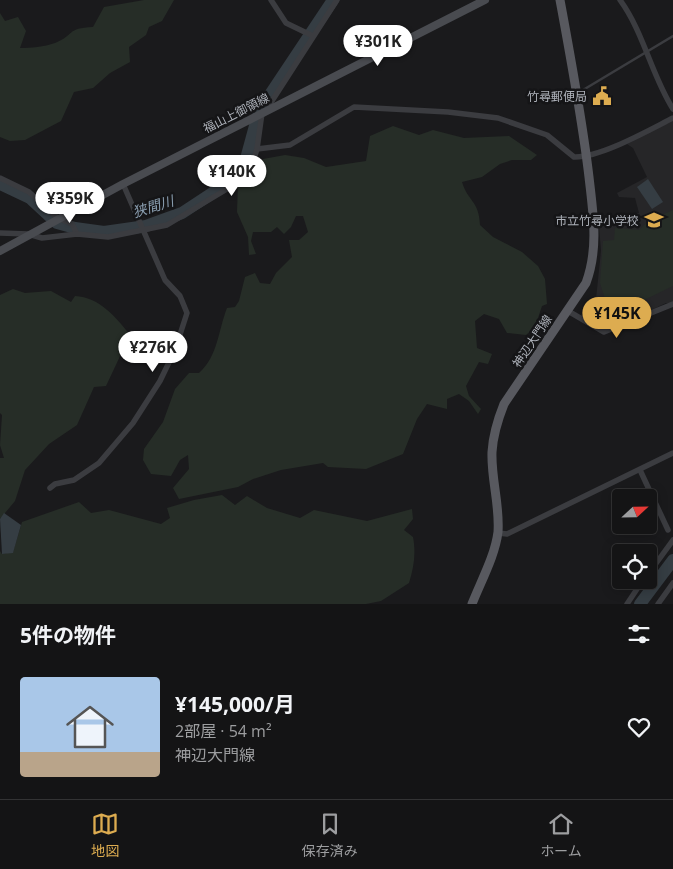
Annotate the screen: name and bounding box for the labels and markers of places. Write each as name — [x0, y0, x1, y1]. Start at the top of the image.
pin: ¥301K — [343, 24, 413, 67]
public building icon: 竹尋郵便局 — [591, 85, 613, 107]
place label: 竹尋郵便局 — [527, 88, 587, 105]
pin: ¥140K — [197, 154, 267, 197]
pin: ¥359K — [35, 182, 105, 224]
school or university icon: 市立竹尋小学校 — [643, 209, 665, 231]
place label: 市立竹尋小学校 — [555, 212, 639, 229]
pin: ¥145K — [582, 296, 652, 339]
pin: ¥276K — [118, 330, 188, 373]

